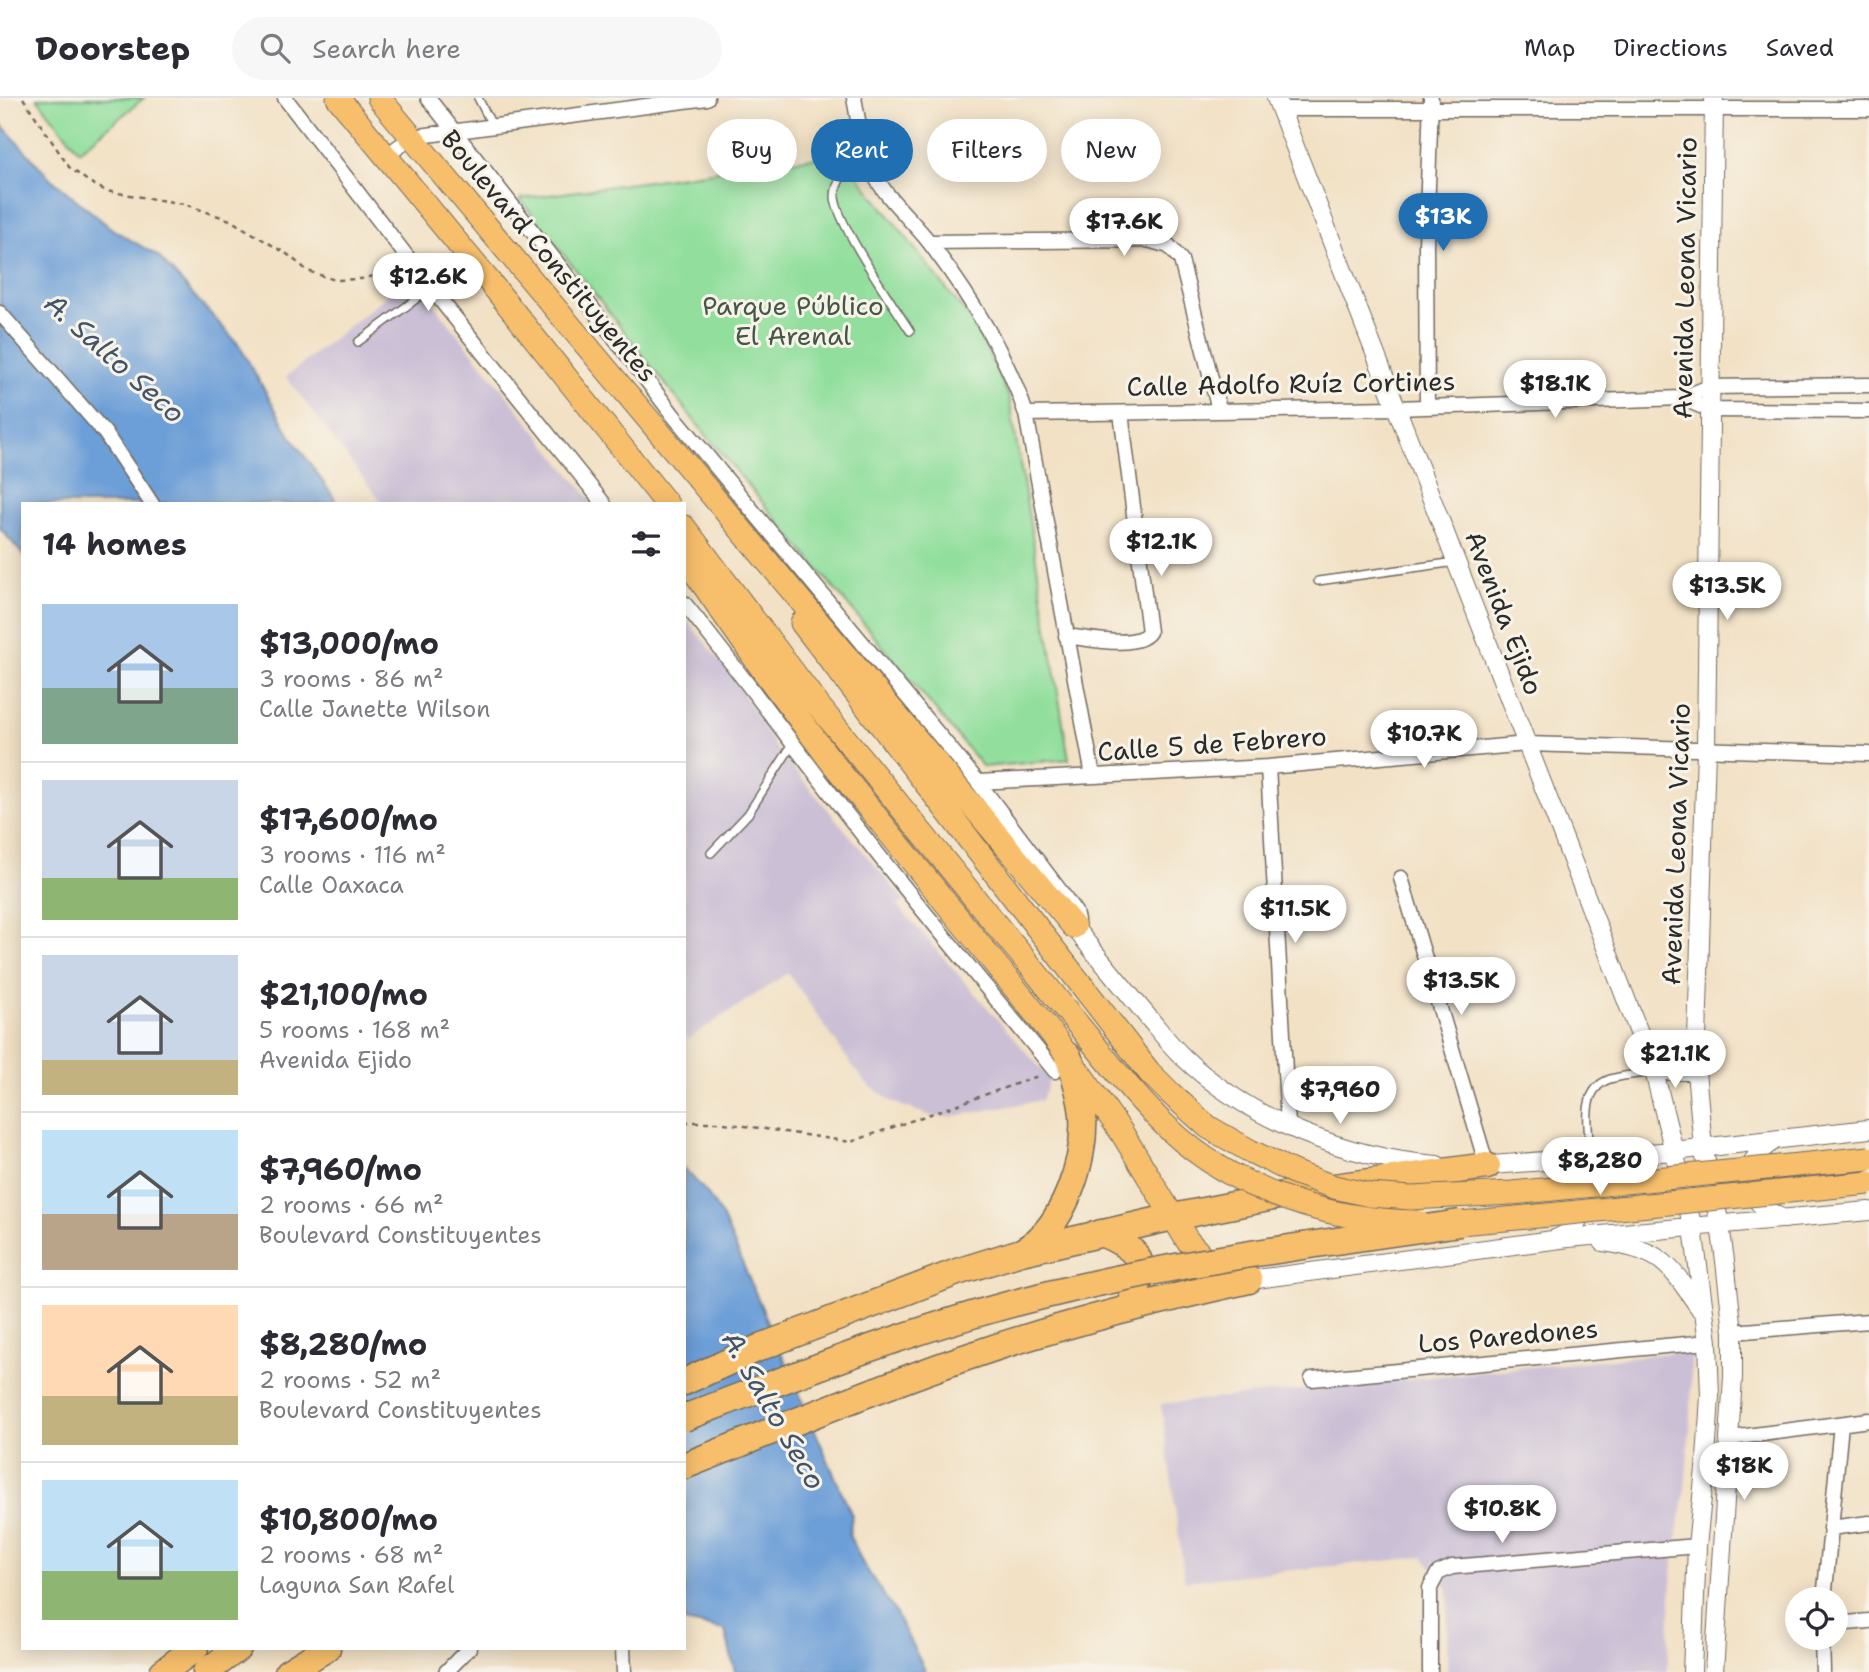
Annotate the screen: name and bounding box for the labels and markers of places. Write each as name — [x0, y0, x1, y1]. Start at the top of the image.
pin: $13K — [1402, 194, 1484, 253]
pin: $17.6K — [1067, 198, 1181, 258]
pin: $12.6K — [371, 254, 485, 313]
pin: $18.1K — [1498, 360, 1612, 420]
pin: $12.1K — [1104, 518, 1218, 578]
pin: $13.5K — [1670, 562, 1784, 622]
pin: $10.7K — [1367, 710, 1481, 770]
pin: $11.5K — [1238, 886, 1352, 945]
pin: $13.5K — [1404, 958, 1518, 1017]
pin: $21.1K — [1618, 1030, 1732, 1090]
pin: $7,960 — [1283, 1066, 1397, 1126]
pin: $8,280 — [1543, 1138, 1657, 1197]
pin: $18K — [1703, 1442, 1785, 1502]
pin: $10.8K — [1445, 1486, 1559, 1545]

